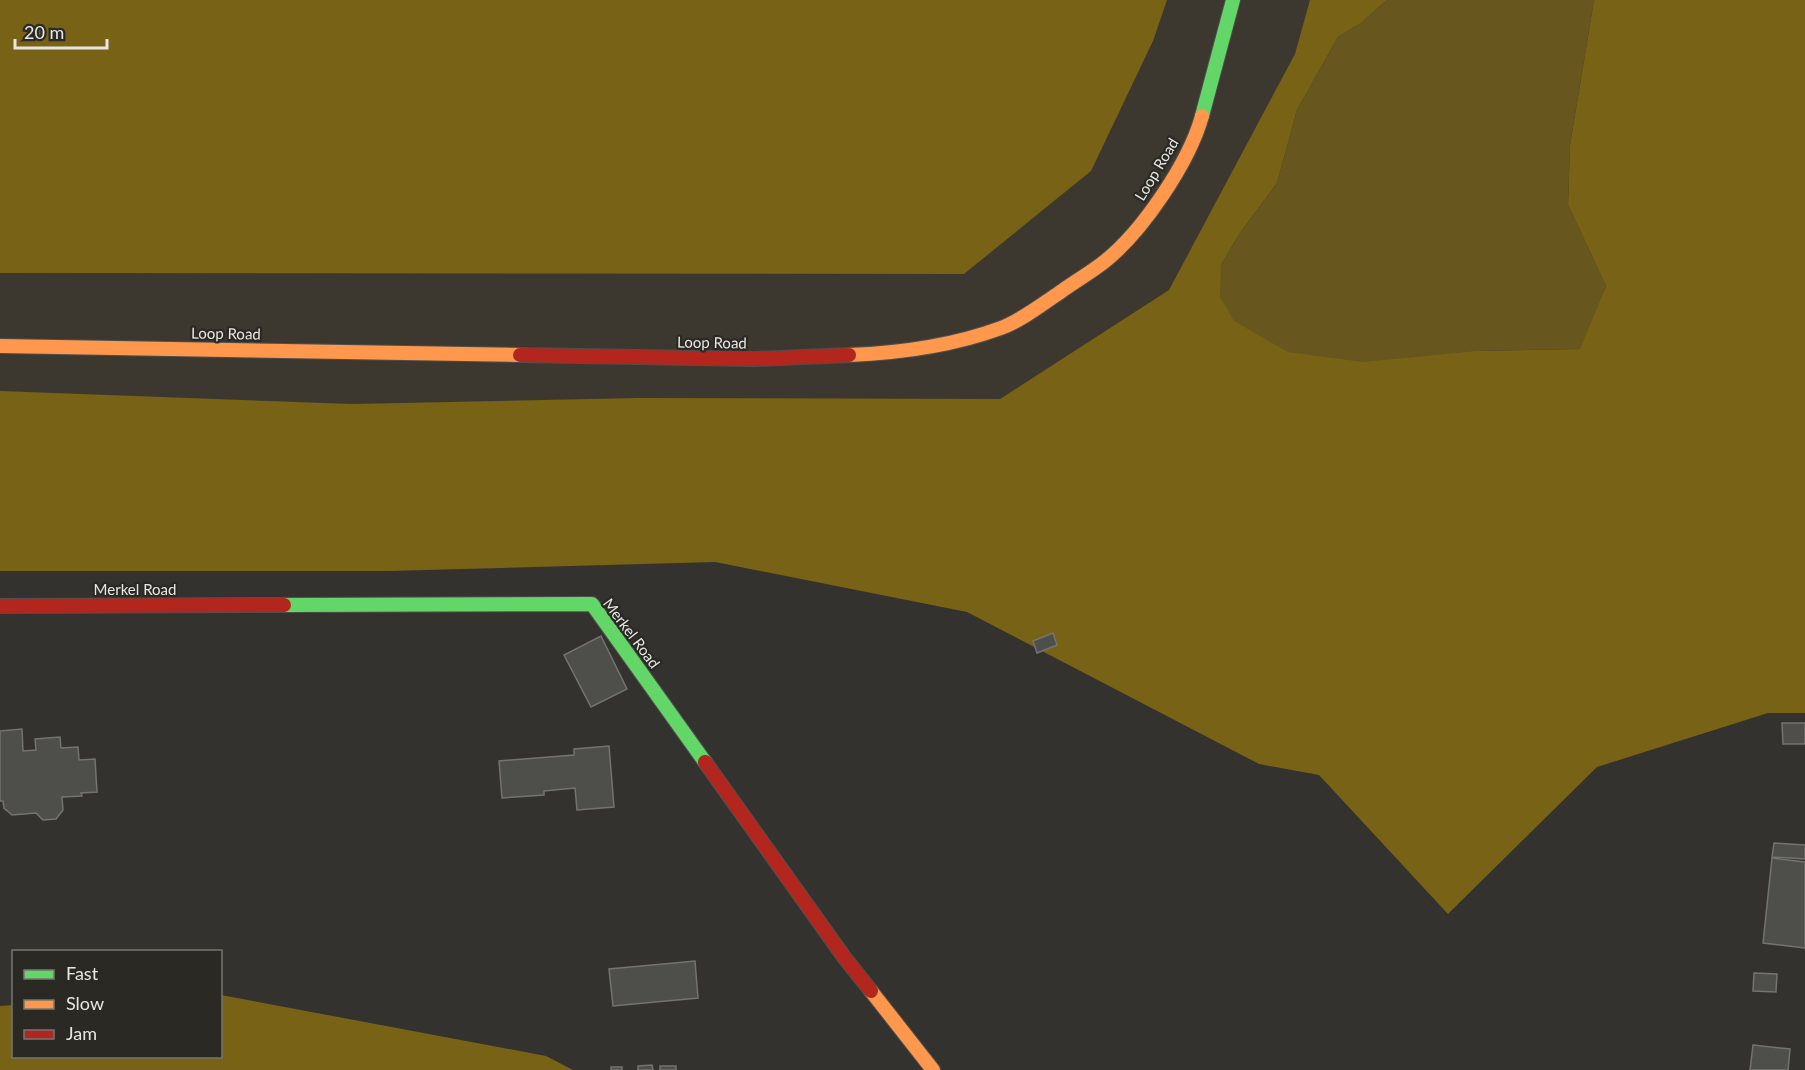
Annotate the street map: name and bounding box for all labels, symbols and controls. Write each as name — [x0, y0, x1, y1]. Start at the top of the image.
scale bar — [15, 12, 106, 50]
text: 20 m — [24, 21, 64, 43]
street label: Loop Road — [1130, 134, 1182, 204]
street label: Loop Road — [191, 323, 261, 343]
street label: Loop Road — [677, 332, 747, 352]
street label: Merkel Road — [94, 580, 176, 598]
street label: Merkel Road — [600, 595, 664, 671]
legend — [12, 950, 222, 1058]
text: Fast — [66, 962, 99, 984]
text: Slow — [66, 992, 104, 1014]
text: Jam — [66, 1022, 97, 1044]

